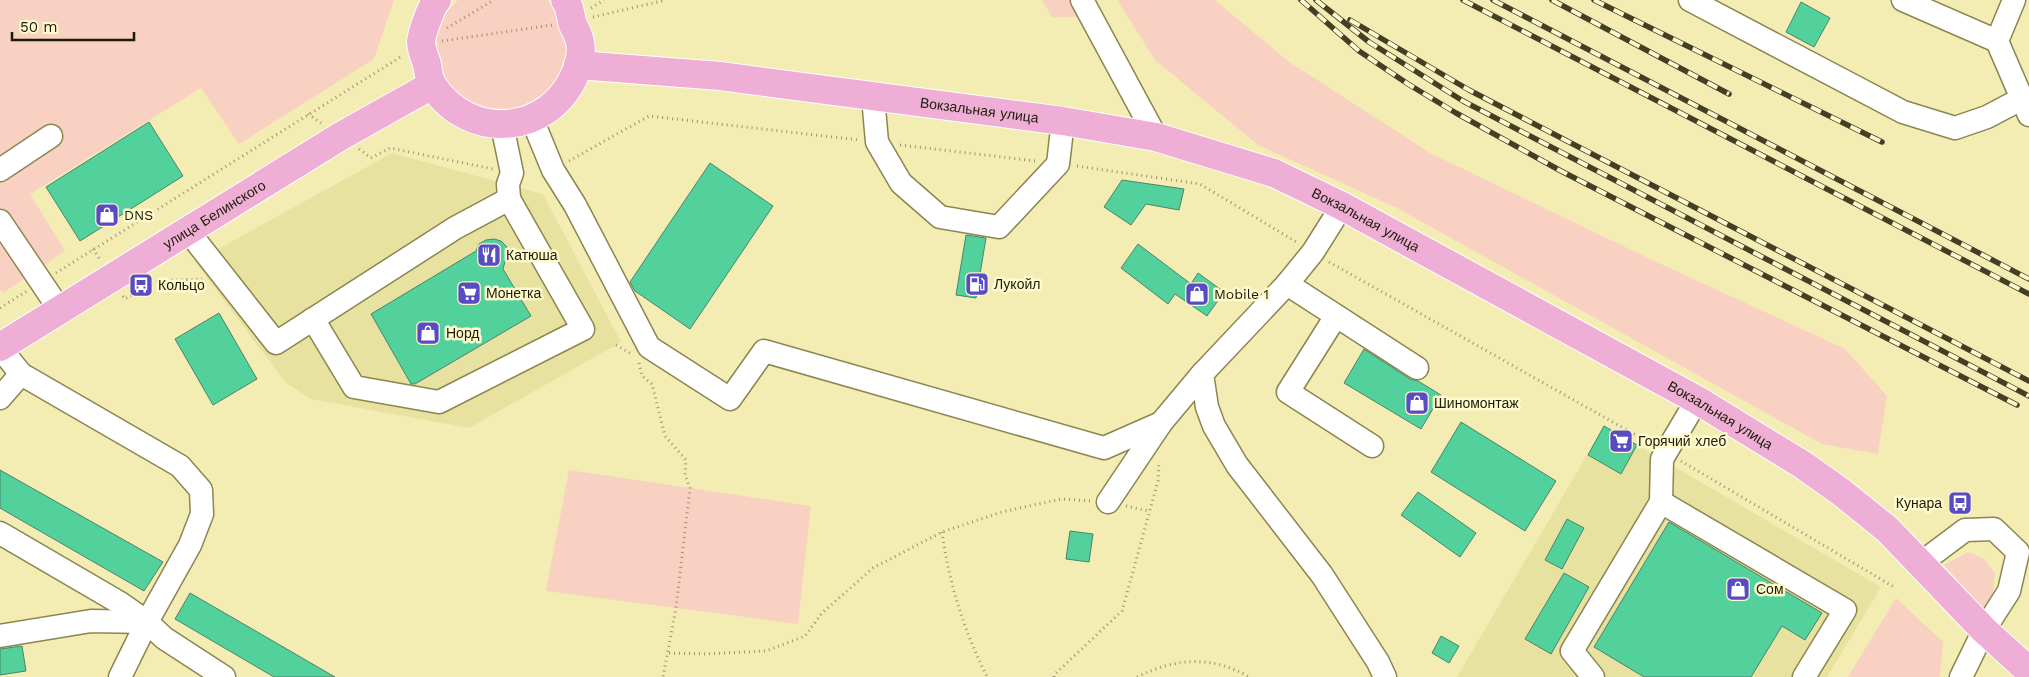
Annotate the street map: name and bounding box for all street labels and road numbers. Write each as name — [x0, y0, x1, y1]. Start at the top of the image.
street label: Вокзальная улица — [919, 94, 1040, 126]
street label: улица Белинского — [160, 177, 269, 252]
street label: Вокзальная улица — [1309, 185, 1422, 255]
street label: Вокзальная улица — [1665, 378, 1776, 453]

